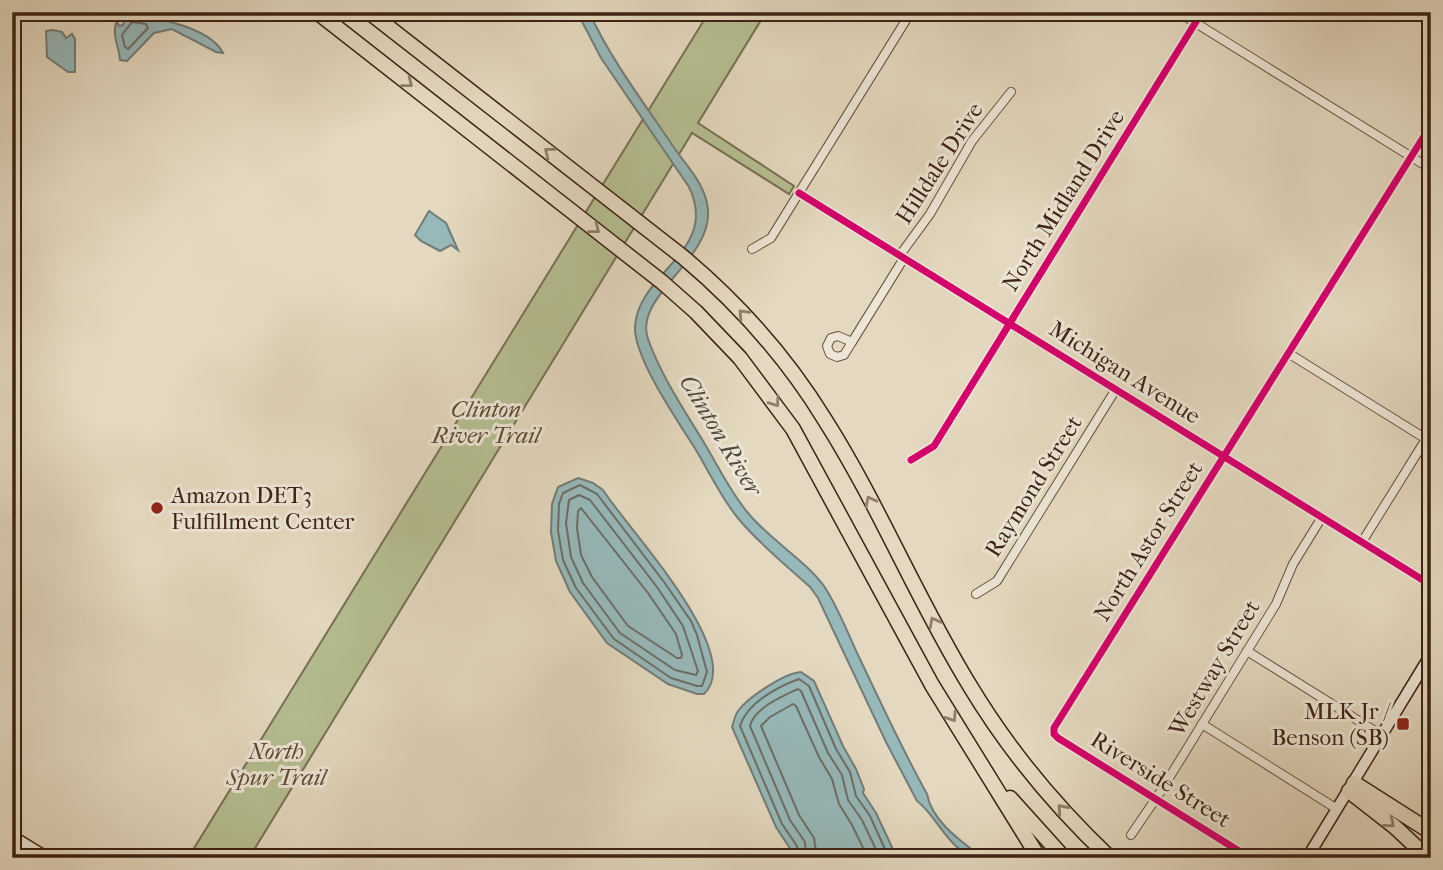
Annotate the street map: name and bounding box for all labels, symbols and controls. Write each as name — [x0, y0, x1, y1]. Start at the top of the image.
one-way arrow — [400, 74, 412, 87]
street label: Hilldale Drive — [890, 97, 989, 229]
street label: North Midland Drive — [997, 105, 1130, 296]
one-way arrow — [544, 148, 557, 161]
one-way arrow — [588, 221, 600, 234]
one-way arrow — [739, 309, 752, 322]
street label: Michigan Avenue — [1044, 315, 1205, 430]
water label: Clinton River — [674, 369, 769, 502]
one-way arrow — [767, 394, 779, 407]
park label: Clinton River Trail — [430, 396, 543, 449]
street label: Raymond Street — [979, 411, 1088, 562]
street label: North Astor Street — [1088, 457, 1208, 626]
place label: Amazon DET3 Fulfillment Center — [170, 482, 355, 535]
one-way arrow — [865, 496, 878, 509]
marker: Amazon DET3 Fulfillment Center — [149, 500, 165, 516]
street label: Westway Street — [1163, 595, 1266, 742]
one-way arrow — [929, 617, 942, 629]
place label: MLK Jr / Benson (SB) — [1271, 698, 1391, 751]
one-way arrow — [943, 709, 956, 722]
marker: MLK Jr / Benson (SB) — [1395, 716, 1411, 732]
street label: Riverside Street — [1086, 726, 1236, 833]
park label: North Spur Trail — [225, 738, 328, 791]
one-way arrow — [1058, 804, 1070, 817]
one-way arrow — [1381, 815, 1394, 827]

